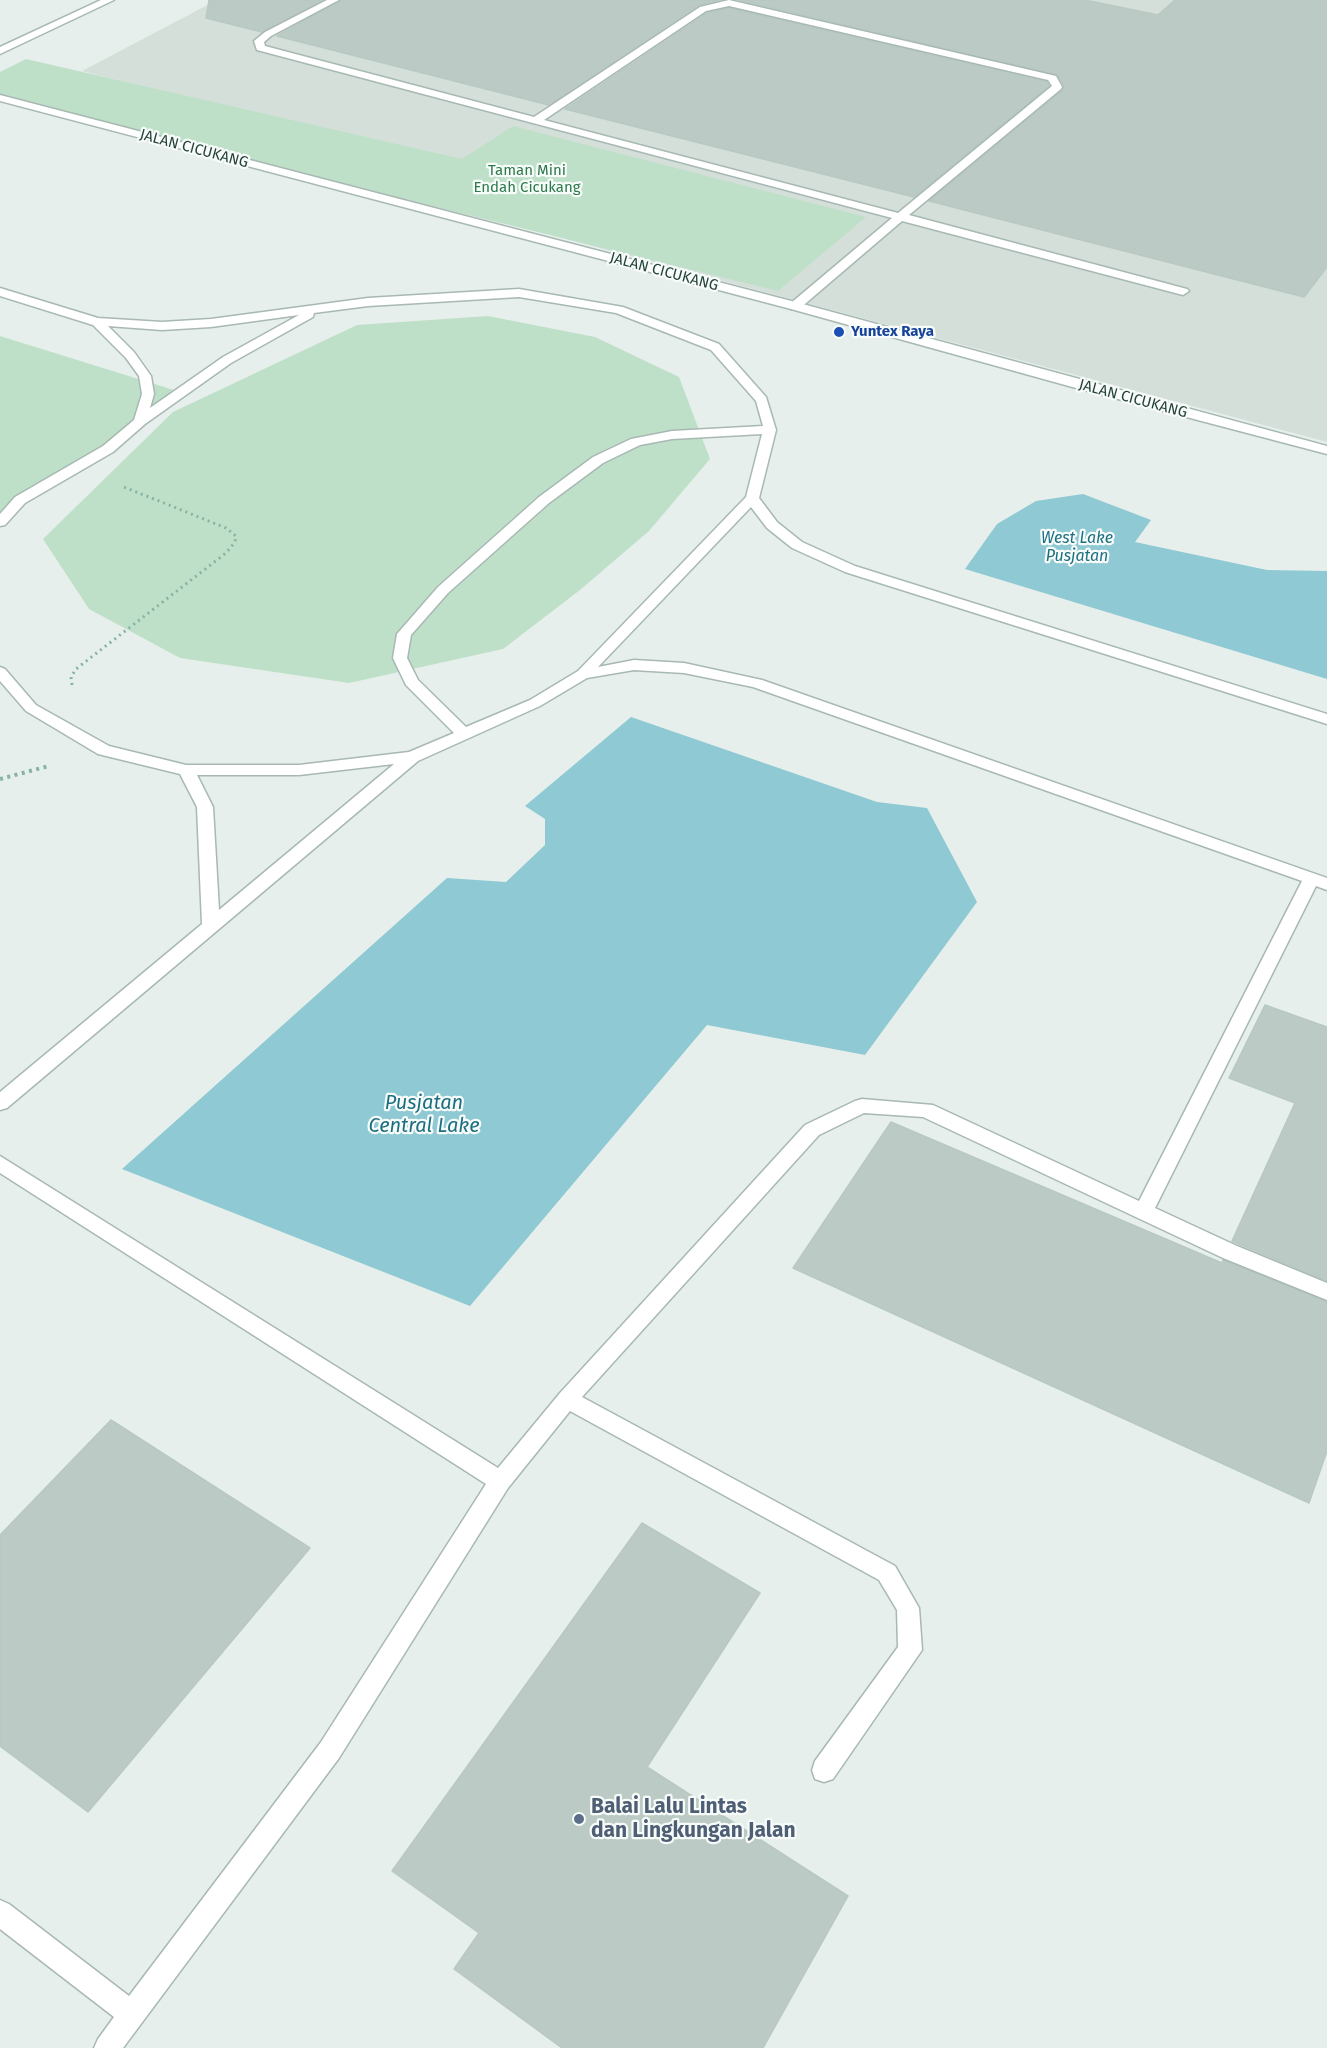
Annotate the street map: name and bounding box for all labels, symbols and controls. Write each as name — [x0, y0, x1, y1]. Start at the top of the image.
street label: JALAN CICUKANG — [138, 126, 250, 172]
park label: Taman Mini Endah Cicukang — [473, 162, 581, 197]
street label: JALAN CICUKANG — [608, 249, 720, 295]
place label: Yuntex Raya — [851, 323, 934, 341]
marker: Yuntex Raya — [832, 325, 846, 339]
street label: JALAN CICUKANG — [1077, 376, 1189, 422]
water label: West Lake Pusjatan — [1041, 529, 1113, 567]
water label: Pusjatan Central Lake — [368, 1091, 480, 1138]
place label: Balai Lalu Lintas dan Lingkungan Jalan — [591, 1794, 796, 1844]
marker: Balai Lalu Lintas dan Lingkungan Jalan — [572, 1812, 586, 1826]

